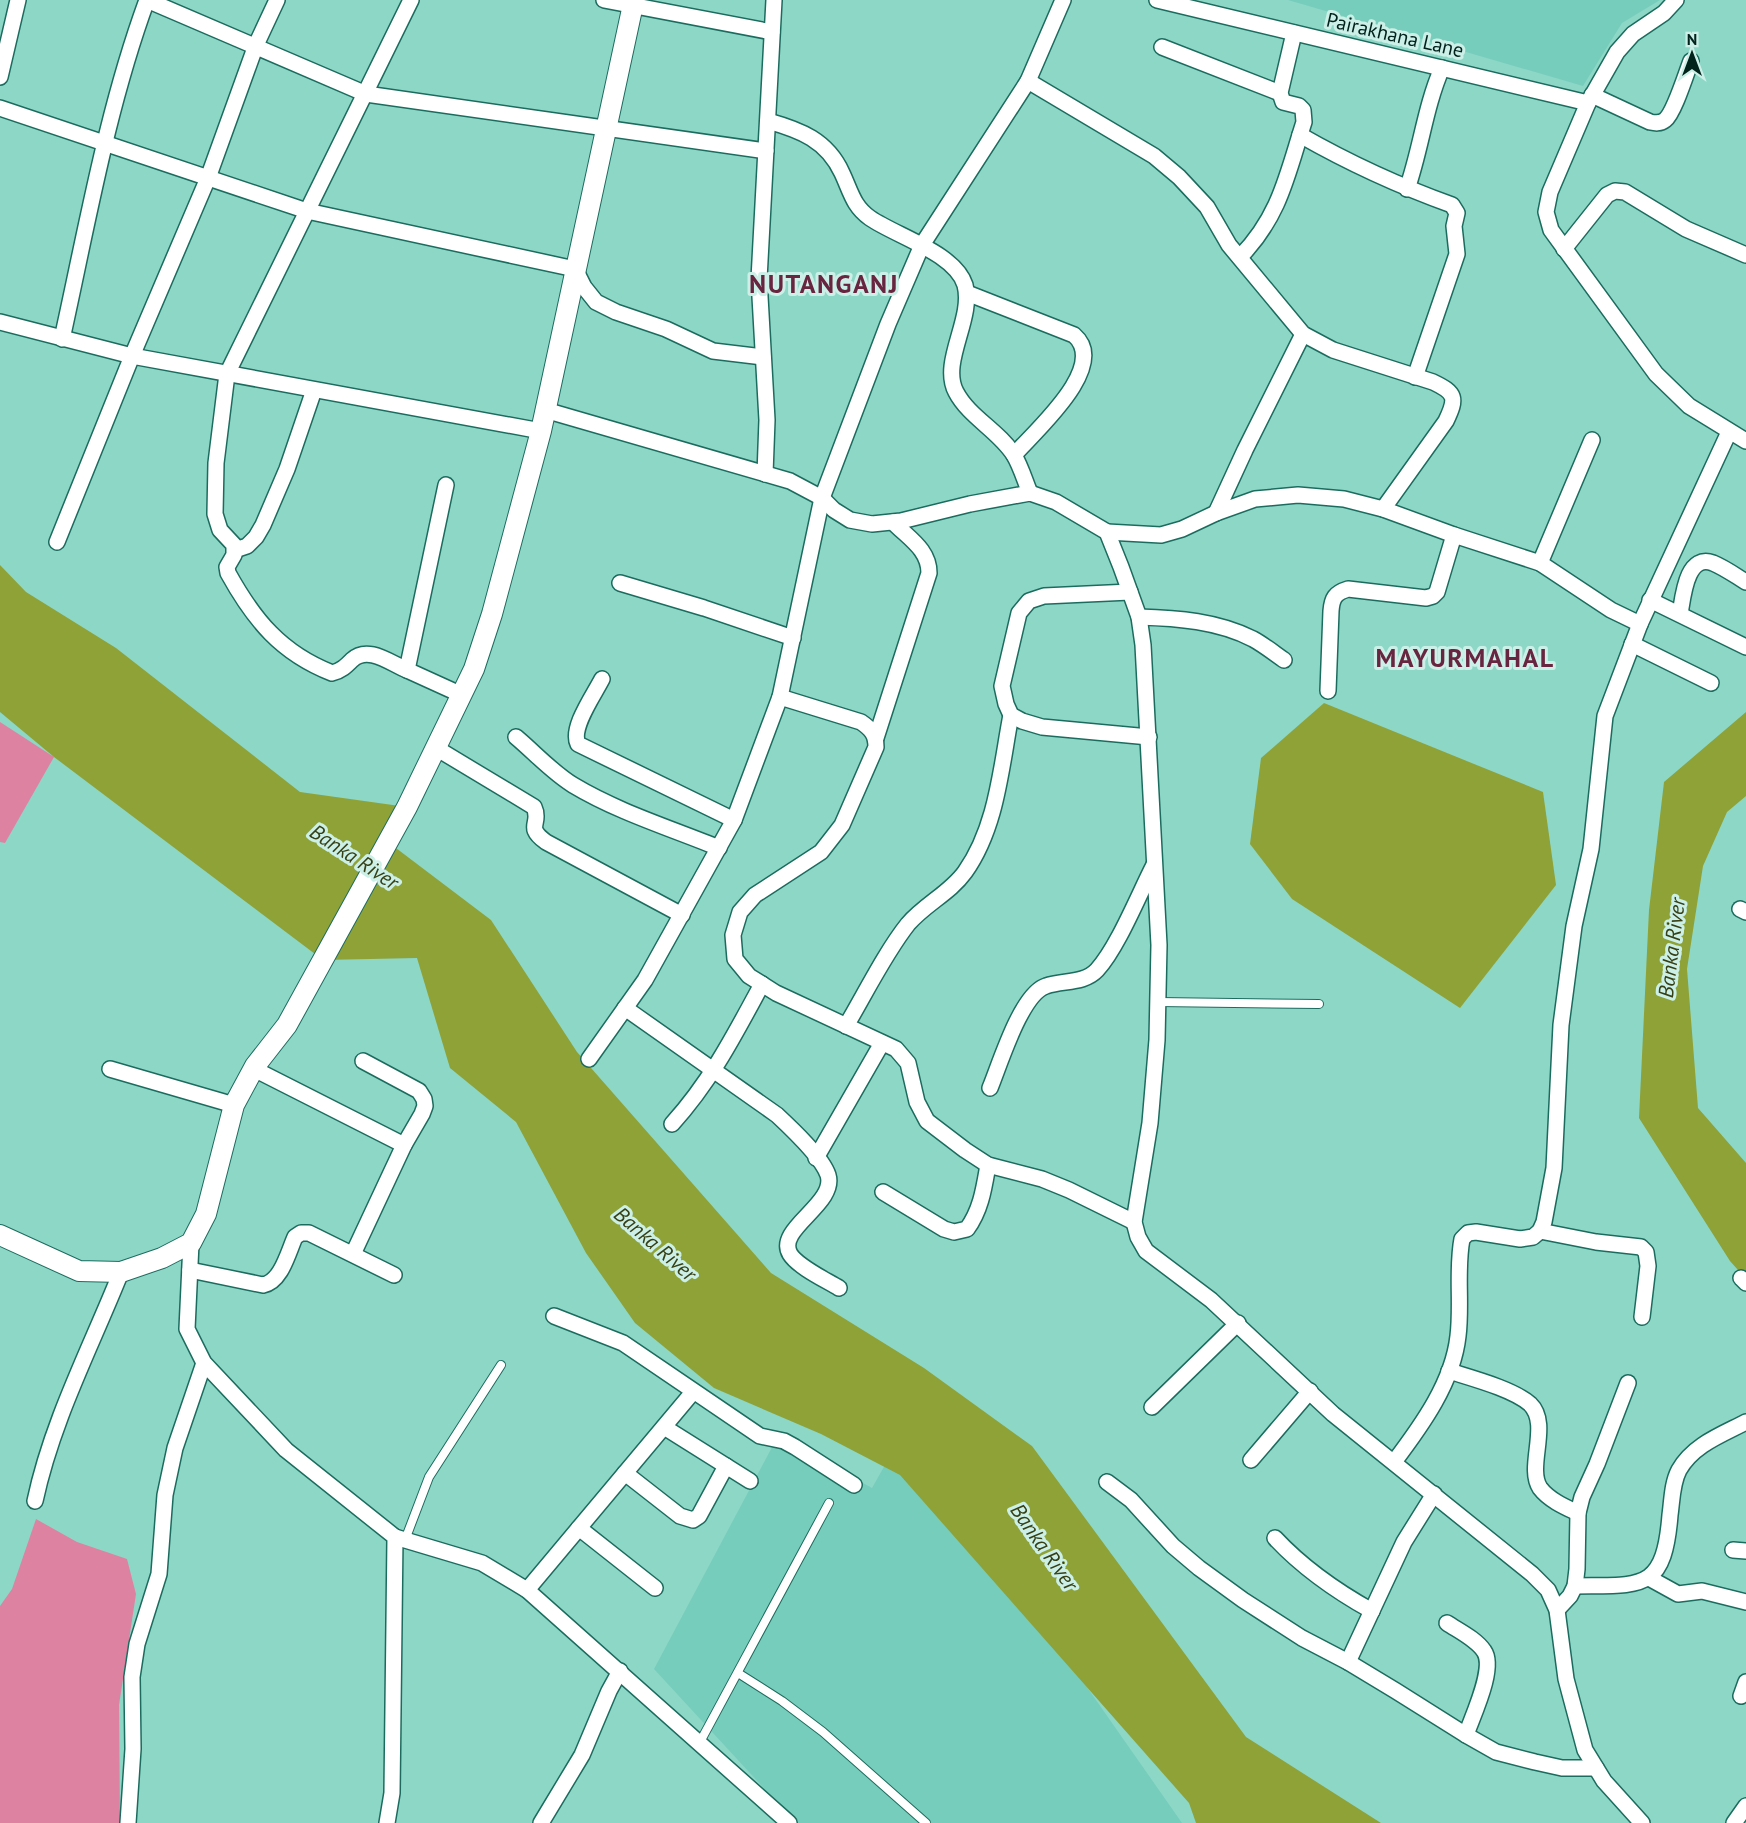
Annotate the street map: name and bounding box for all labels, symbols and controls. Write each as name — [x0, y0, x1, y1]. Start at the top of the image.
street label: Pairakhana Lane — [1324, 7, 1466, 63]
north arrow — [1662, 24, 1722, 84]
text: N — [1687, 29, 1697, 49]
district label: NUTANGANJ — [749, 267, 899, 300]
district label: MAYURMAHAL — [1375, 641, 1555, 674]
water label: Banka River — [305, 818, 405, 896]
water label: Banka River — [1652, 894, 1691, 999]
water label: Banka River — [609, 1201, 704, 1288]
water label: Banka River — [1005, 1498, 1085, 1597]

